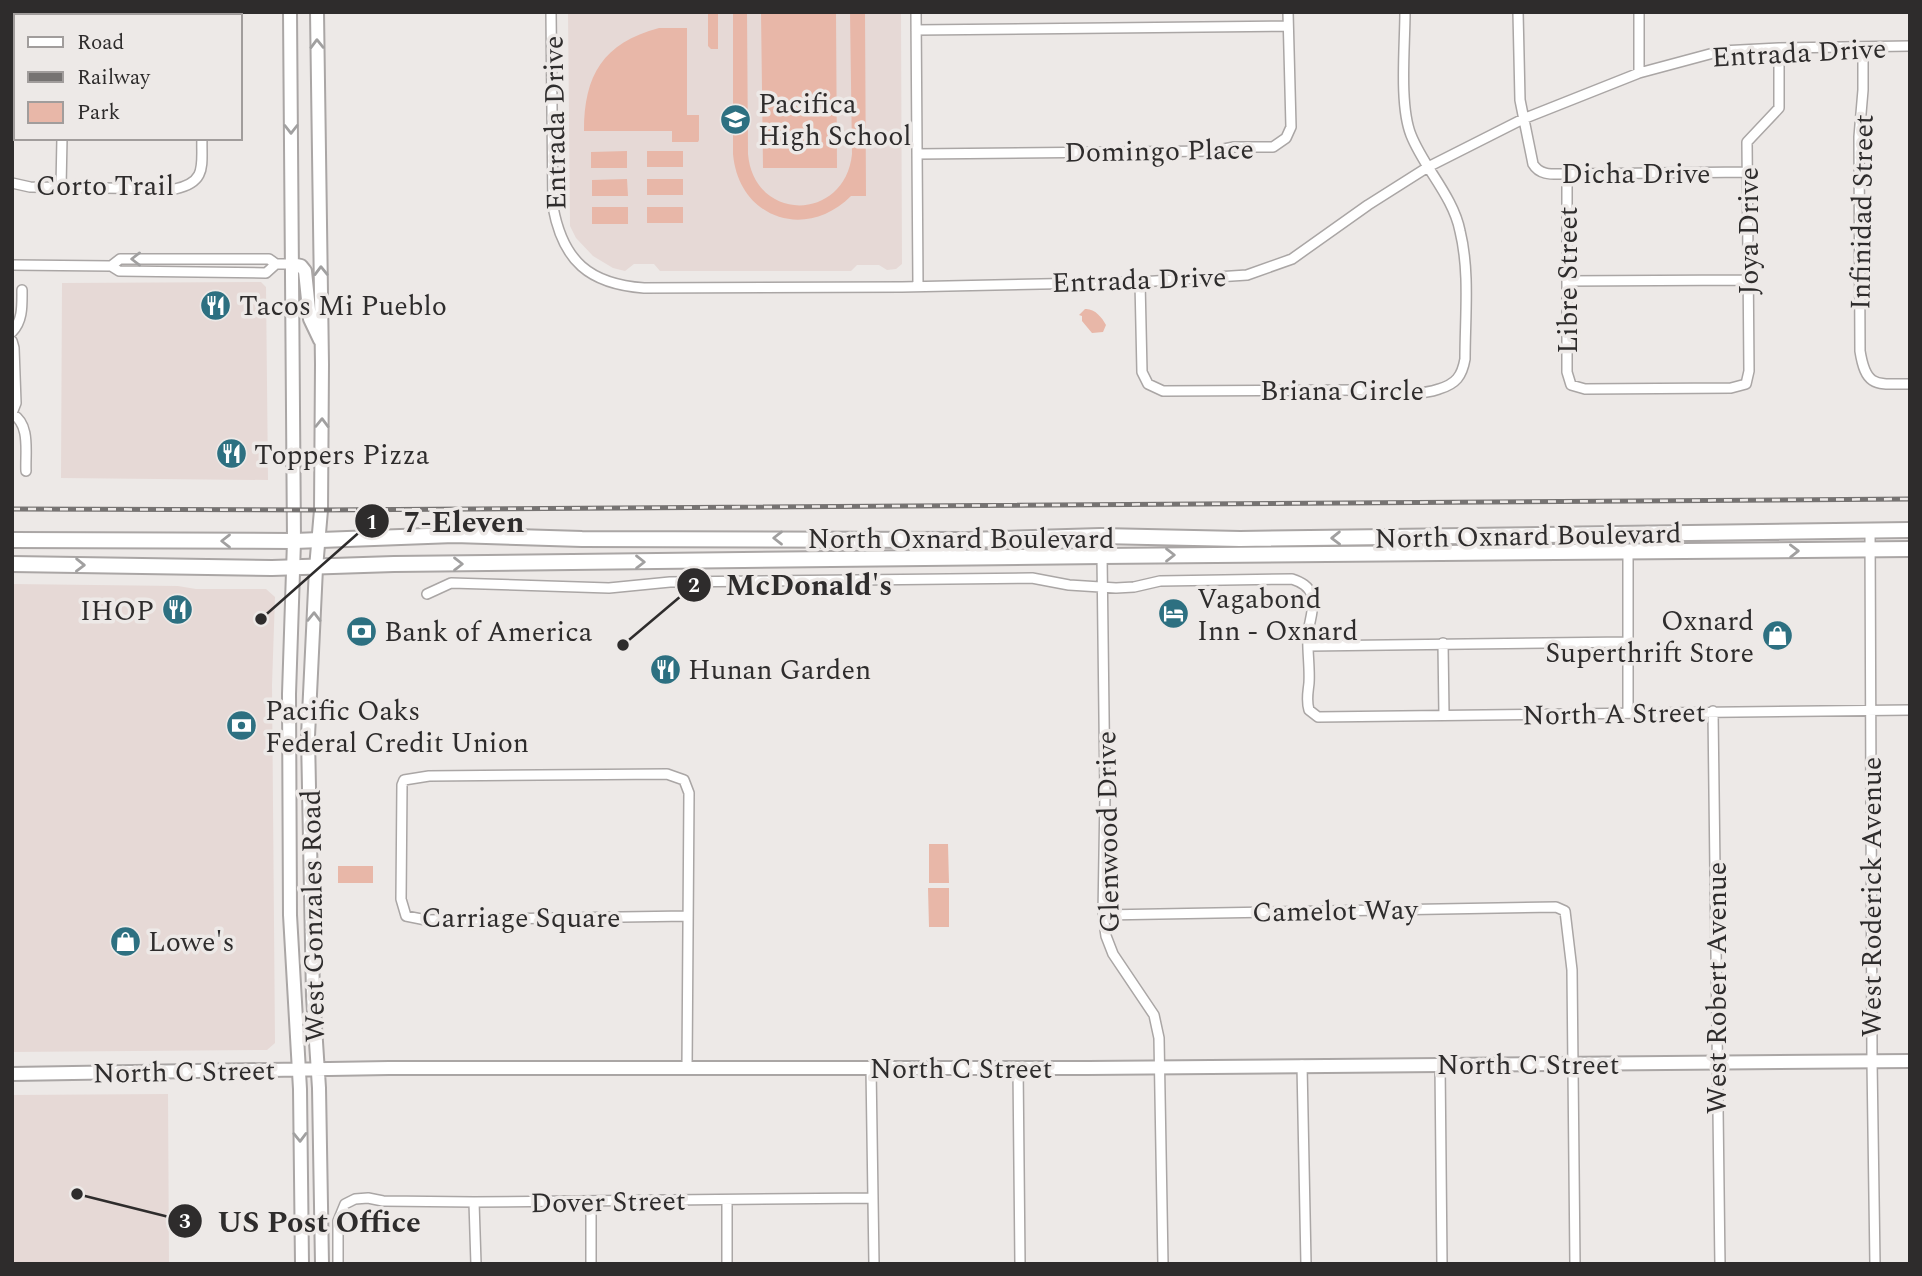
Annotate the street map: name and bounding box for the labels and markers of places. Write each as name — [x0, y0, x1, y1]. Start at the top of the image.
place label: Pacifica High School — [758, 83, 912, 158]
school or university icon: Pacifica High School — [718, 102, 752, 136]
place label: Tacos Mi Pueblo — [239, 285, 447, 328]
restaurant icon: Tacos Mi Pueblo — [199, 288, 233, 322]
place label: Toppers Pizza — [254, 434, 430, 477]
restaurant icon: Toppers Pizza — [214, 437, 248, 471]
callout: 7-Eleven — [355, 496, 539, 547]
callout: McDonald's — [677, 559, 906, 610]
place label: Vagabond Inn - Oxnard — [1197, 578, 1358, 653]
place label: IHOP — [80, 590, 154, 633]
restaurant icon: IHOP — [160, 593, 194, 627]
hotel icon: Vagabond Inn - Oxnard — [1157, 597, 1191, 631]
place label: Oxnard Superthrift Store — [1545, 600, 1754, 675]
place label: Bank of America — [384, 611, 593, 654]
bank icon: Bank of America — [344, 614, 378, 648]
shop icon: Oxnard Superthrift Store — [1760, 619, 1794, 653]
place label: Hunan Garden — [688, 649, 871, 692]
restaurant icon: Hunan Garden — [648, 652, 682, 686]
place label: Pacific Oaks Federal Credit Union — [265, 690, 529, 765]
bank icon: Pacific Oaks Federal Credit Union — [225, 709, 259, 743]
place label: Lowe's — [148, 921, 235, 964]
shop icon: Lowe's — [108, 924, 142, 958]
callout: US Post Office — [168, 1196, 434, 1247]

